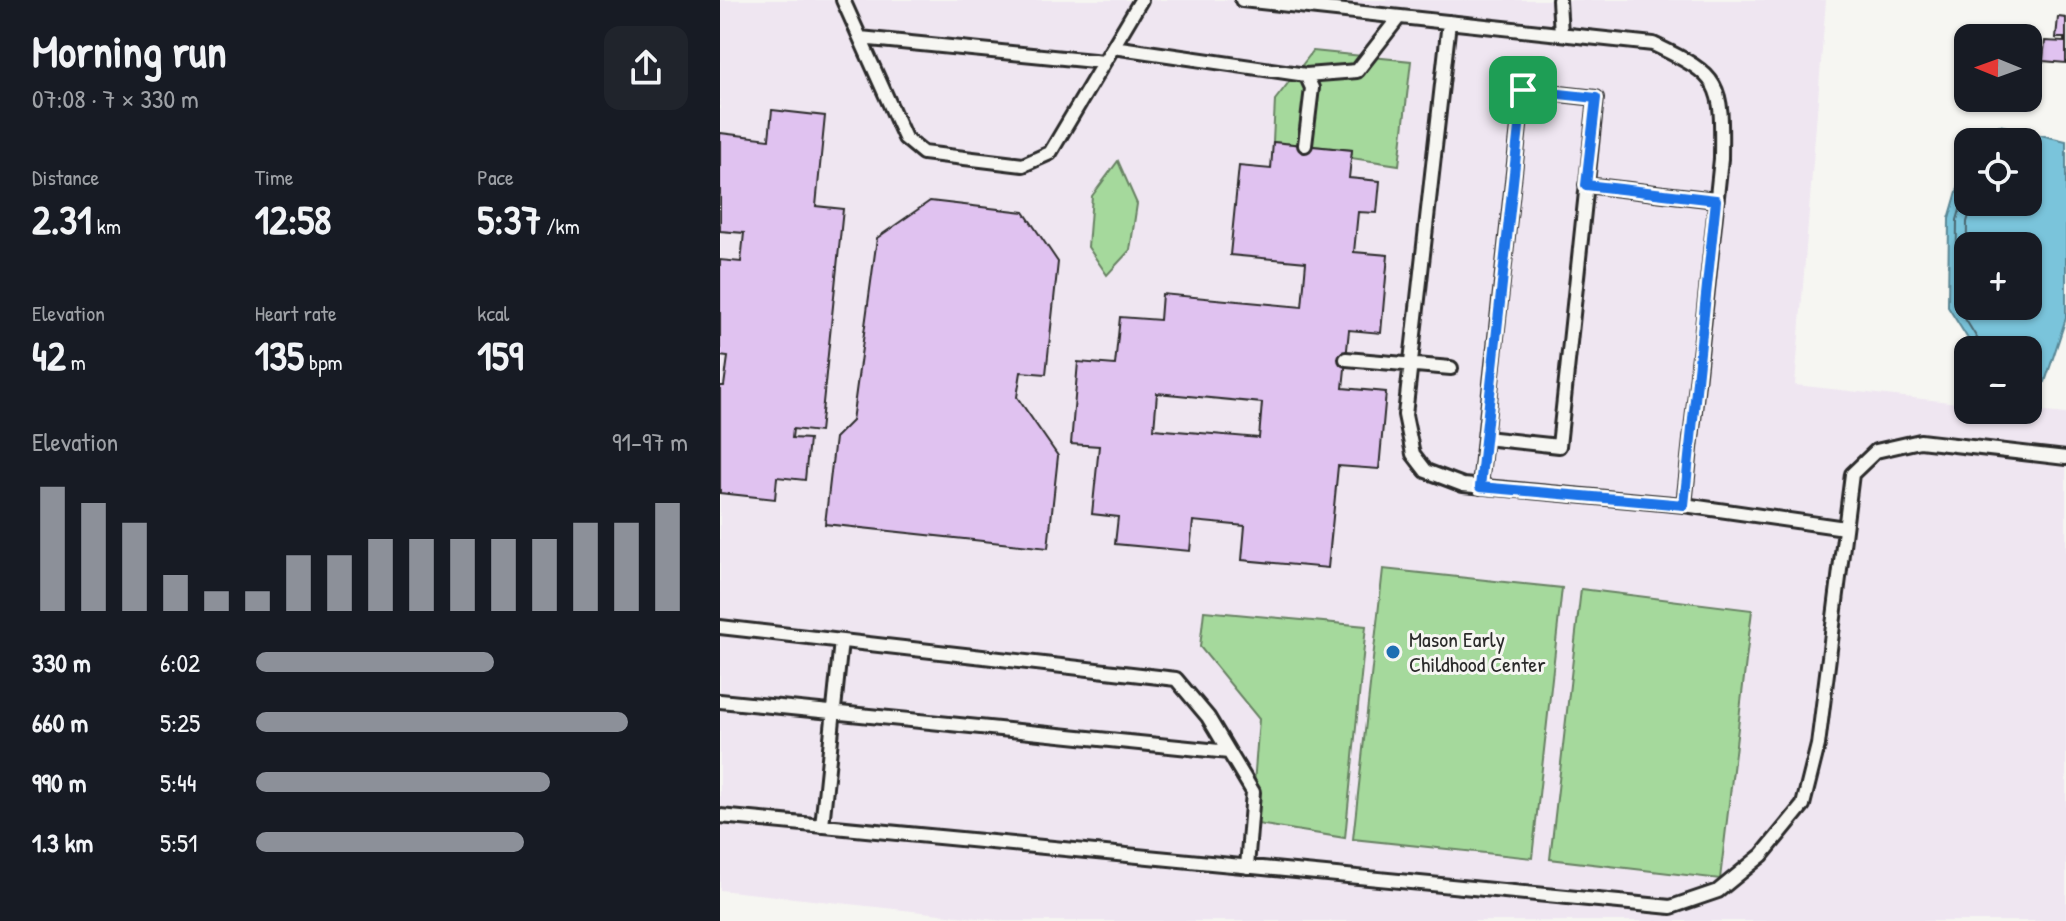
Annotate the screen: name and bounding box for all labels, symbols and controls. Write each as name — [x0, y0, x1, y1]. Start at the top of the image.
text: Morning run — [32, 21, 227, 81]
north arrow — [1954, 24, 2042, 112]
map controls — [1954, 24, 2042, 424]
button: share — [604, 26, 688, 110]
pin — [1489, 56, 1557, 124]
icon: arrive — [1501, 68, 1545, 112]
text: 07:08 · 7 × 330 m — [32, 81, 199, 116]
button: locate — [1954, 128, 2042, 216]
text: Distance — [32, 162, 99, 192]
text: Time — [255, 162, 294, 192]
text: Pace — [477, 162, 514, 192]
text: 2.31 — [32, 192, 92, 246]
text: 12:58 — [255, 192, 331, 246]
text: 5:37 — [477, 192, 541, 246]
text: km — [92, 211, 121, 241]
text: /km — [541, 211, 580, 241]
button: + — [1954, 232, 2042, 320]
text: Elevation — [32, 298, 105, 328]
text: Heart rate — [255, 298, 337, 328]
text: kcal — [477, 298, 509, 328]
text: 42 — [32, 328, 66, 382]
text: 135 — [255, 328, 304, 382]
text: 159 — [477, 328, 523, 382]
button: − — [1954, 336, 2042, 424]
text: m — [66, 347, 86, 377]
text: bpm — [304, 347, 343, 377]
text: Elevation — [32, 424, 118, 459]
text: 91–97 m — [612, 424, 688, 459]
place label: Mason Early Childhood Center — [1409, 624, 1546, 679]
marker: Mason Early Childhood Center — [1384, 643, 1402, 661]
text: 330 m — [32, 645, 91, 680]
text: 6:02 — [160, 645, 200, 680]
text: 660 m — [32, 705, 88, 740]
text: 5:25 — [160, 705, 200, 740]
text: 990 m — [32, 765, 86, 800]
text: 5:44 — [160, 765, 197, 800]
text: 1.3 km — [32, 825, 93, 860]
text: 5:51 — [160, 825, 197, 860]

